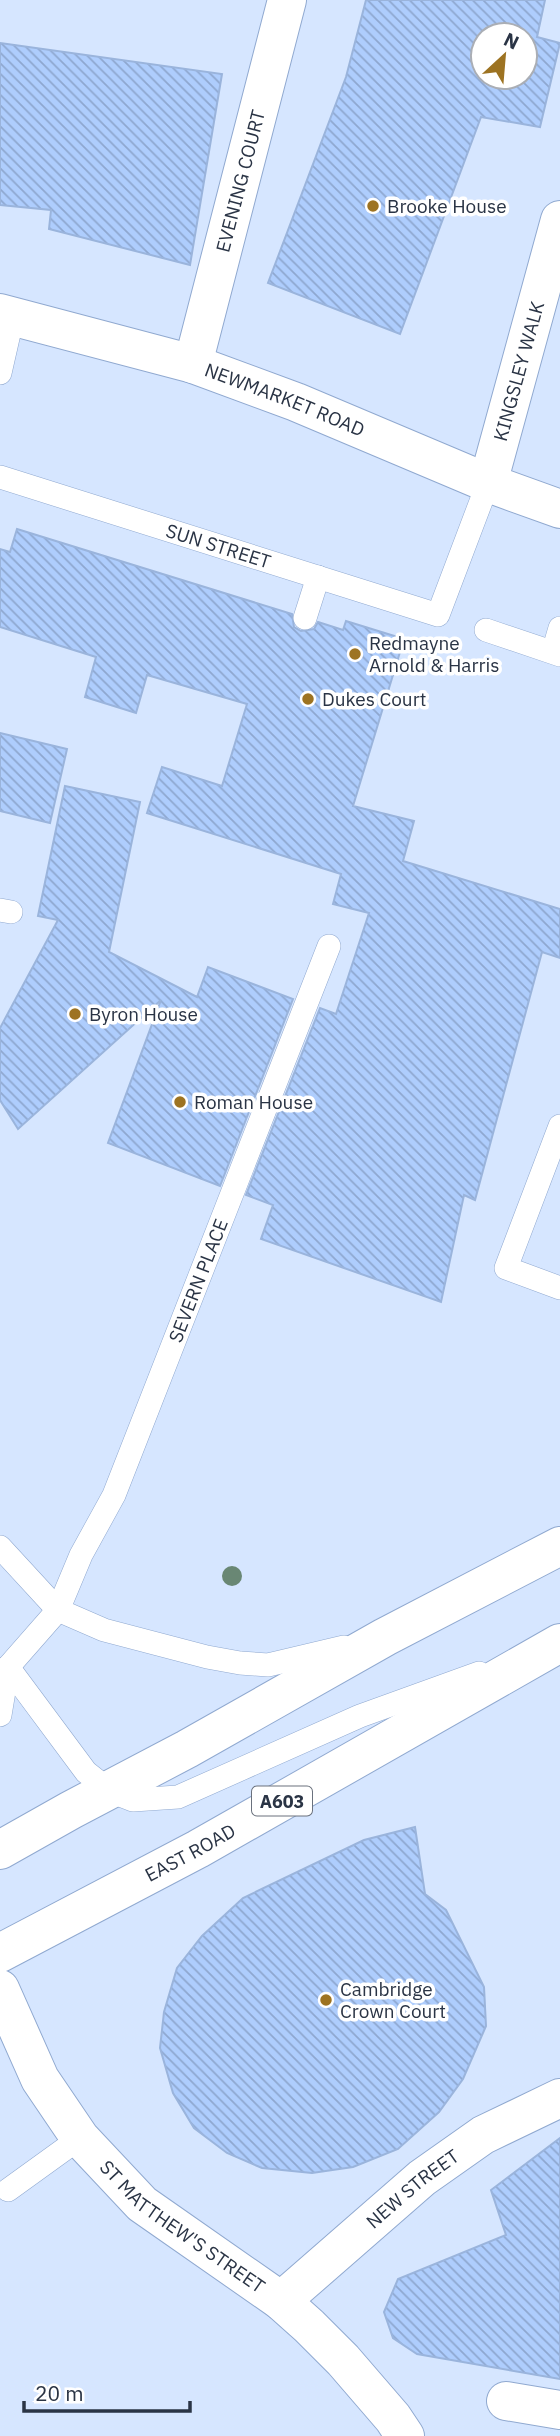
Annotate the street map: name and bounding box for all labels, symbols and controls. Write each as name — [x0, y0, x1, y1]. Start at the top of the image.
north arrow — [469, 21, 539, 91]
text: N — [500, 27, 523, 55]
street label: EVENING COURT — [210, 107, 270, 255]
place label: Brooke House — [387, 194, 507, 218]
marker: Brooke House — [365, 198, 381, 214]
street label: KINGSLEY WALK — [488, 299, 549, 444]
street label: NEWMARKET ROAD — [201, 357, 368, 442]
street label: SUN STREET — [163, 518, 274, 574]
place label: Redmayne Arnold & Harris — [369, 631, 499, 677]
marker: Redmayne Arnold & Harris — [347, 646, 363, 662]
place label: Dukes Court — [322, 687, 426, 711]
marker: Dukes Court — [300, 691, 316, 707]
place label: Byron House — [89, 1002, 198, 1026]
marker: Byron House — [67, 1006, 83, 1022]
place label: Roman House — [194, 1090, 313, 1114]
marker: Roman House — [172, 1094, 188, 1110]
street label: SEVERN PLACE — [163, 1215, 233, 1346]
road number: A603 — [252, 1786, 312, 1815]
street label: EAST ROAD — [141, 1818, 240, 1887]
place label: Cambridge Crown Court — [340, 1977, 446, 2023]
marker: Cambridge Crown Court — [318, 1992, 334, 2008]
street label: NEW STREET — [361, 2144, 464, 2233]
street label: ST MATTHEW'S STREET — [95, 2155, 270, 2298]
scale bar — [24, 2370, 191, 2414]
text: 20 m — [35, 2379, 84, 2407]

